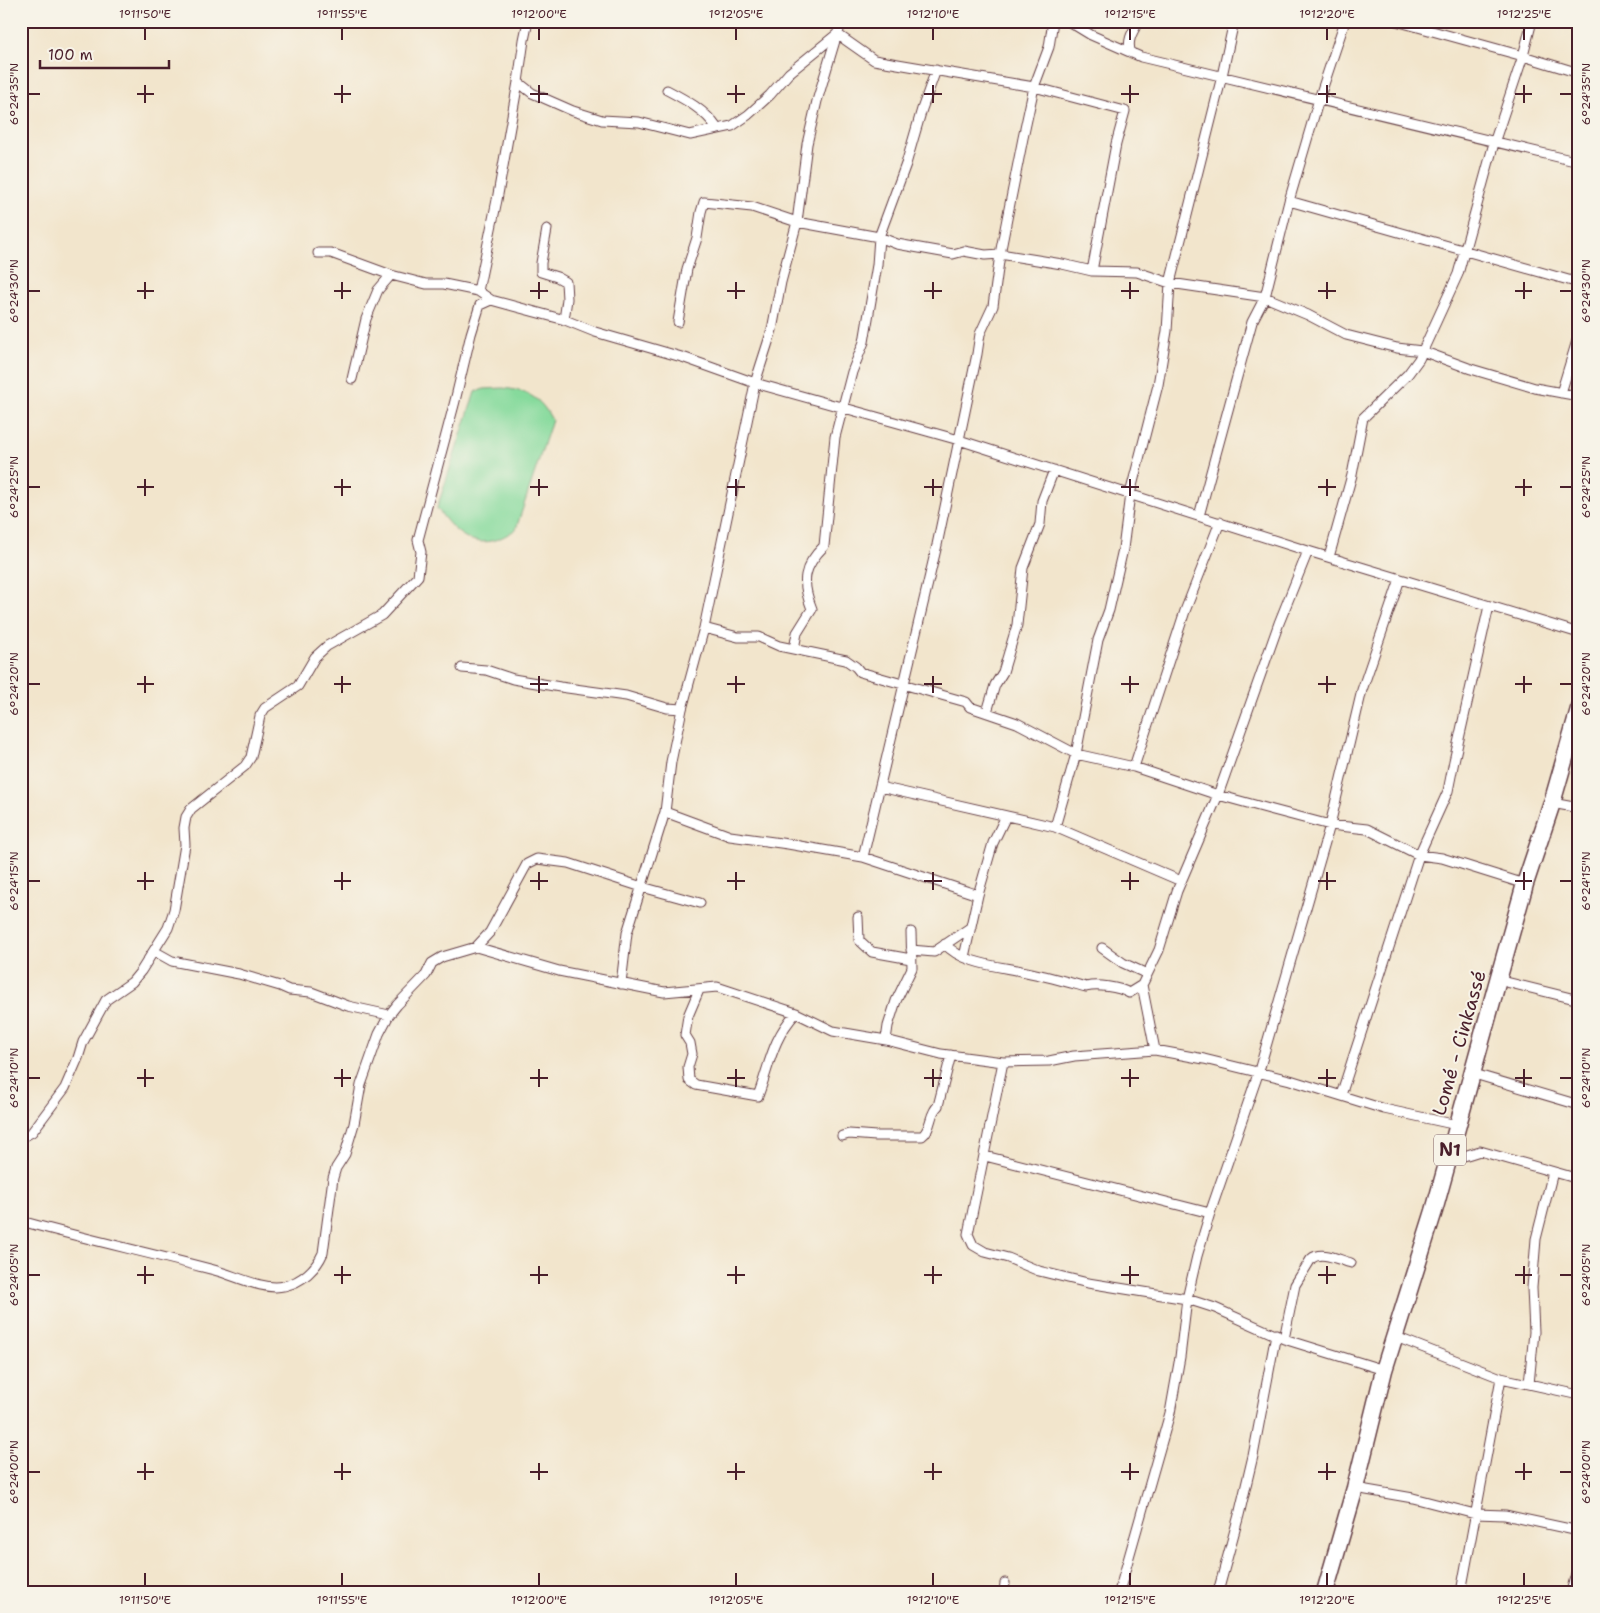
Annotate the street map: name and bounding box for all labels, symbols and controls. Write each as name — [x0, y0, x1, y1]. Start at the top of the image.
text: 1°11'50"E — [119, 6, 171, 22]
text: 1°11'55"E — [317, 6, 367, 22]
text: 1°12'00"E — [511, 6, 567, 22]
text: 1°12'05"E — [709, 6, 763, 22]
text: 1°12'10"E — [907, 6, 959, 22]
text: 1°12'15"E — [1104, 6, 1156, 22]
text: 1°12'20"E — [1299, 6, 1355, 22]
text: 1°12'25"E — [1497, 6, 1551, 22]
scale bar — [40, 38, 169, 70]
text: 100 m — [48, 45, 93, 65]
text: 6°24'35"N — [6, 63, 22, 125]
text: 6°24'35"N — [1578, 63, 1594, 125]
text: 6°24'30"N — [6, 259, 22, 323]
text: 6°24'30"N — [1578, 259, 1594, 323]
text: 6°24'25"N — [6, 456, 22, 518]
text: 6°24'25"N — [1578, 456, 1594, 518]
text: 6°24'20"N — [6, 652, 22, 716]
text: 6°24'20"N — [1578, 652, 1594, 716]
text: 6°24'15"N — [6, 851, 22, 911]
text: 6°24'15"N — [1578, 851, 1594, 911]
street label: Lomé - Cinkassé — [1426, 968, 1492, 1118]
text: 6°24'10"N — [6, 1048, 22, 1108]
text: 6°24'10"N — [1578, 1048, 1594, 1108]
road number: N1 — [1434, 1134, 1466, 1166]
text: 6°24'05"N — [6, 1244, 22, 1306]
text: 6°24'05"N — [1578, 1244, 1594, 1306]
text: 6°24'00"N — [6, 1440, 22, 1504]
text: 6°24'00"N — [1578, 1440, 1594, 1504]
text: 1°11'50"E — [119, 1592, 171, 1608]
text: 1°11'55"E — [317, 1592, 367, 1608]
text: 1°12'00"E — [511, 1592, 567, 1608]
text: 1°12'05"E — [709, 1592, 763, 1608]
text: 1°12'10"E — [907, 1592, 959, 1608]
text: 1°12'15"E — [1104, 1592, 1156, 1608]
text: 1°12'20"E — [1299, 1592, 1355, 1608]
text: 1°12'25"E — [1497, 1592, 1551, 1608]

